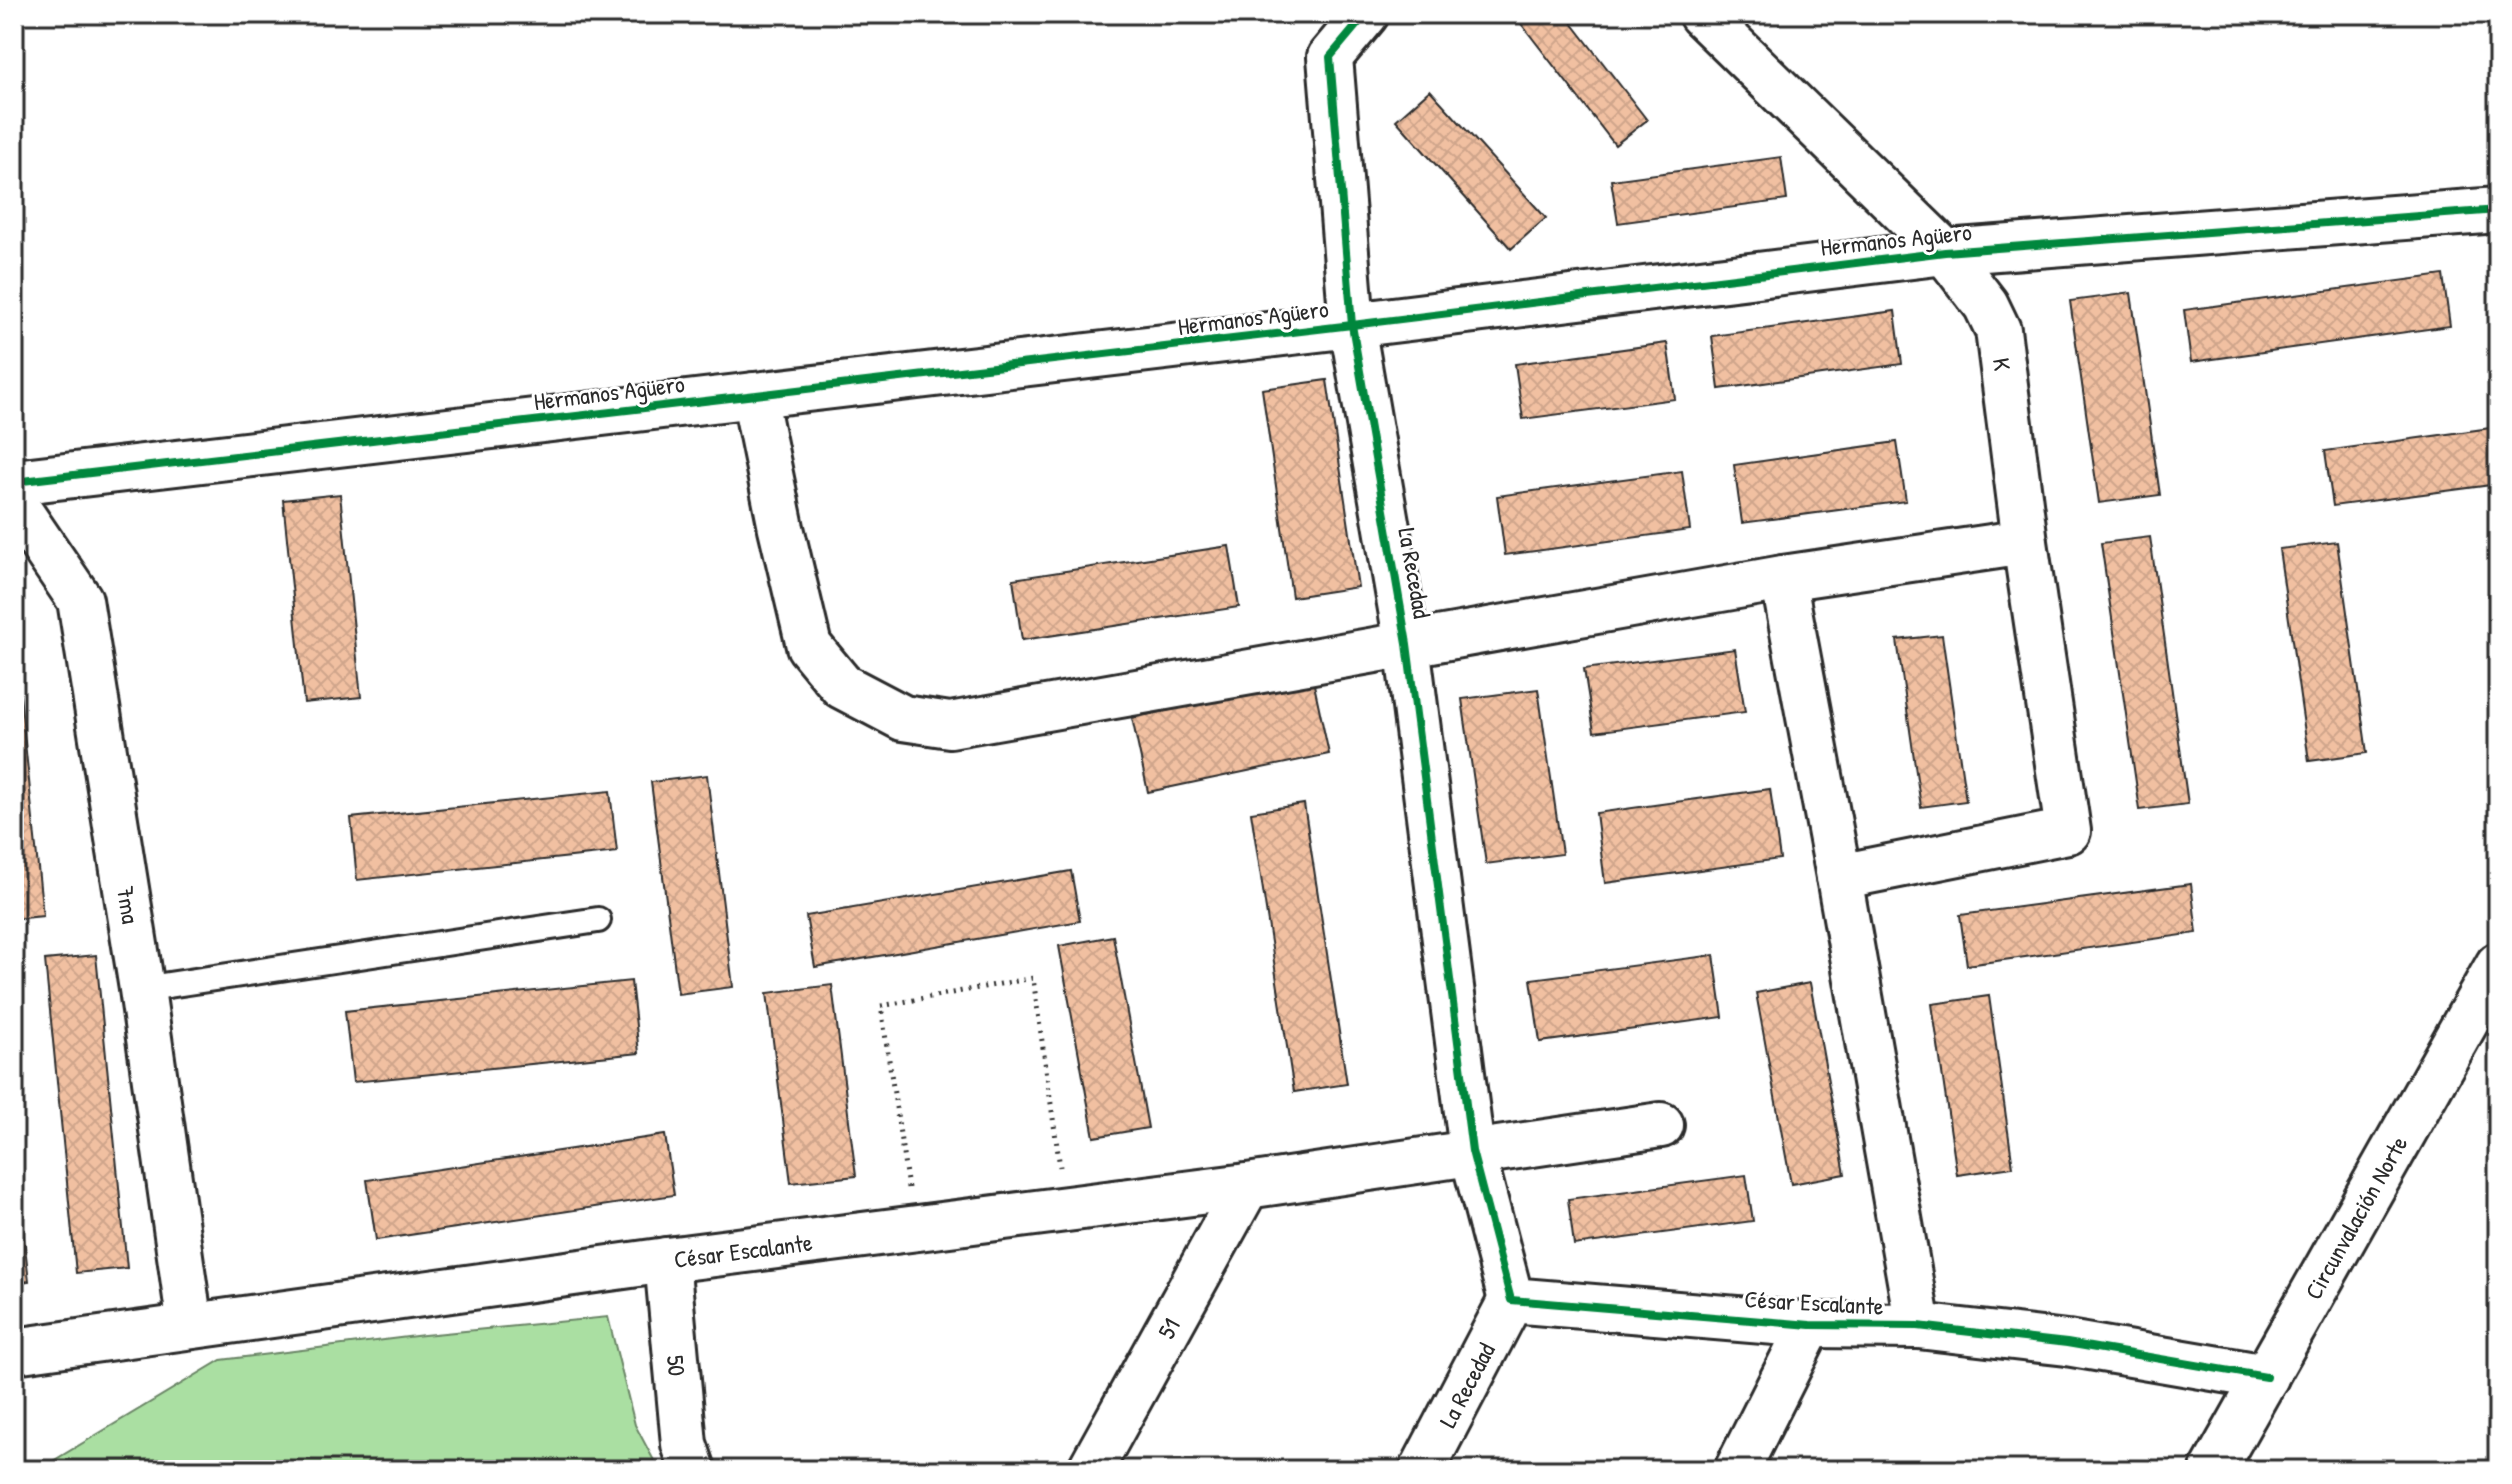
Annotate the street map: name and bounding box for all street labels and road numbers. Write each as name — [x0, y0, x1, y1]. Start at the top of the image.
street label: Hermanos Agüero — [1819, 215, 1973, 263]
street label: Hermanos Agüero — [1176, 292, 1330, 342]
street label: K — [1986, 356, 2019, 373]
street label: Hermanos Agüero — [532, 367, 686, 417]
street label: La Recedad — [1391, 525, 1439, 621]
street label: 7ma — [110, 884, 147, 926]
street label: Circunvalación Norte — [2297, 1130, 2415, 1305]
street label: César Escalante — [672, 1226, 815, 1275]
street label: César Escalante — [1744, 1282, 1885, 1322]
street label: 51 — [1150, 1312, 1187, 1344]
street label: La Recedad — [1431, 1337, 1502, 1433]
street label: 50 — [660, 1354, 694, 1377]

